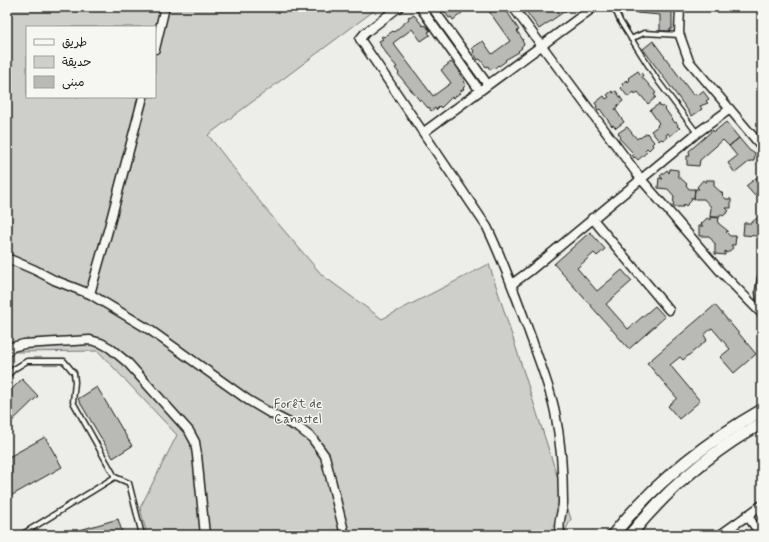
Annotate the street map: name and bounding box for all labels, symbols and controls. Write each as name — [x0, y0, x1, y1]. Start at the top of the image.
legend — [26, 26, 156, 98]
text: طريق — [62, 35, 87, 51]
text: حديقة — [62, 55, 91, 71]
text: مبنى — [62, 75, 85, 91]
park label: Forêt de Canastel — [274, 396, 322, 428]

